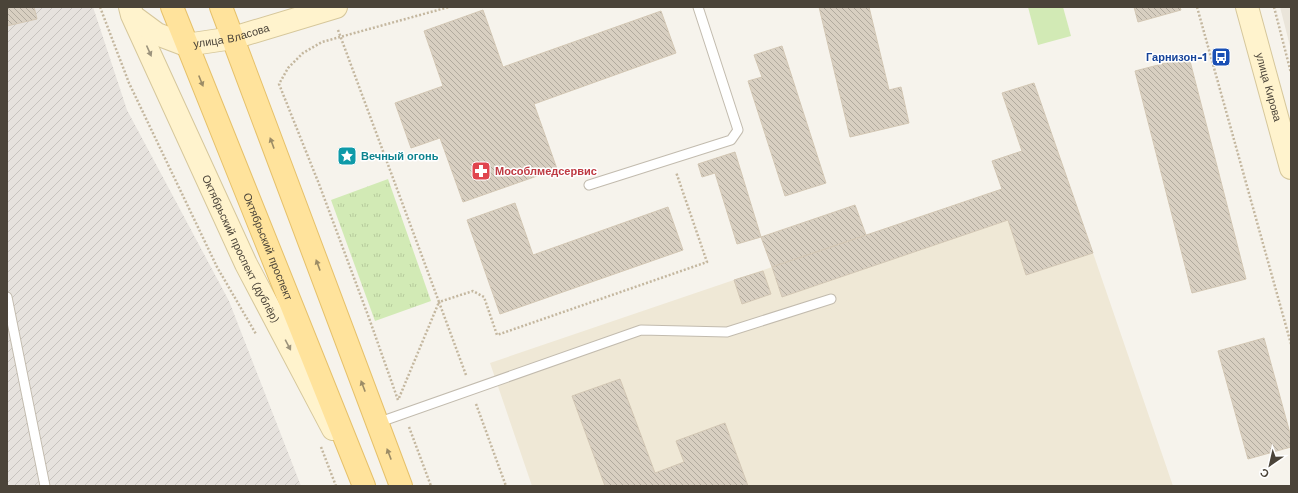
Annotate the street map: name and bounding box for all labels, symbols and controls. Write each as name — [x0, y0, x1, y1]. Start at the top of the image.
street label: улица Власова — [193, 21, 272, 50]
one-way arrow — [146, 45, 152, 56]
bus stop icon: Гарнизон-1 — [1210, 46, 1232, 68]
place label: Гарнизон-1 — [1146, 51, 1207, 64]
street label: улица Кирова — [1253, 51, 1285, 124]
one-way arrow — [198, 76, 204, 88]
one-way arrow — [269, 136, 275, 148]
place icon: Вечный огонь — [336, 145, 358, 167]
place label: Вечный огонь — [361, 150, 439, 163]
pharmacy icon: Мособлмедсервис — [470, 160, 492, 182]
place label: Мособлмедсервис — [495, 165, 597, 178]
street label: Октябрьский проспект (дублёр) — [199, 173, 282, 325]
street label: Октябрьский проспект — [241, 191, 295, 302]
one-way arrow — [314, 258, 320, 270]
one-way arrow — [285, 339, 292, 351]
one-way arrow — [360, 380, 366, 392]
north arrow — [1250, 445, 1290, 485]
one-way arrow — [385, 448, 391, 460]
text: С — [1258, 465, 1272, 480]

